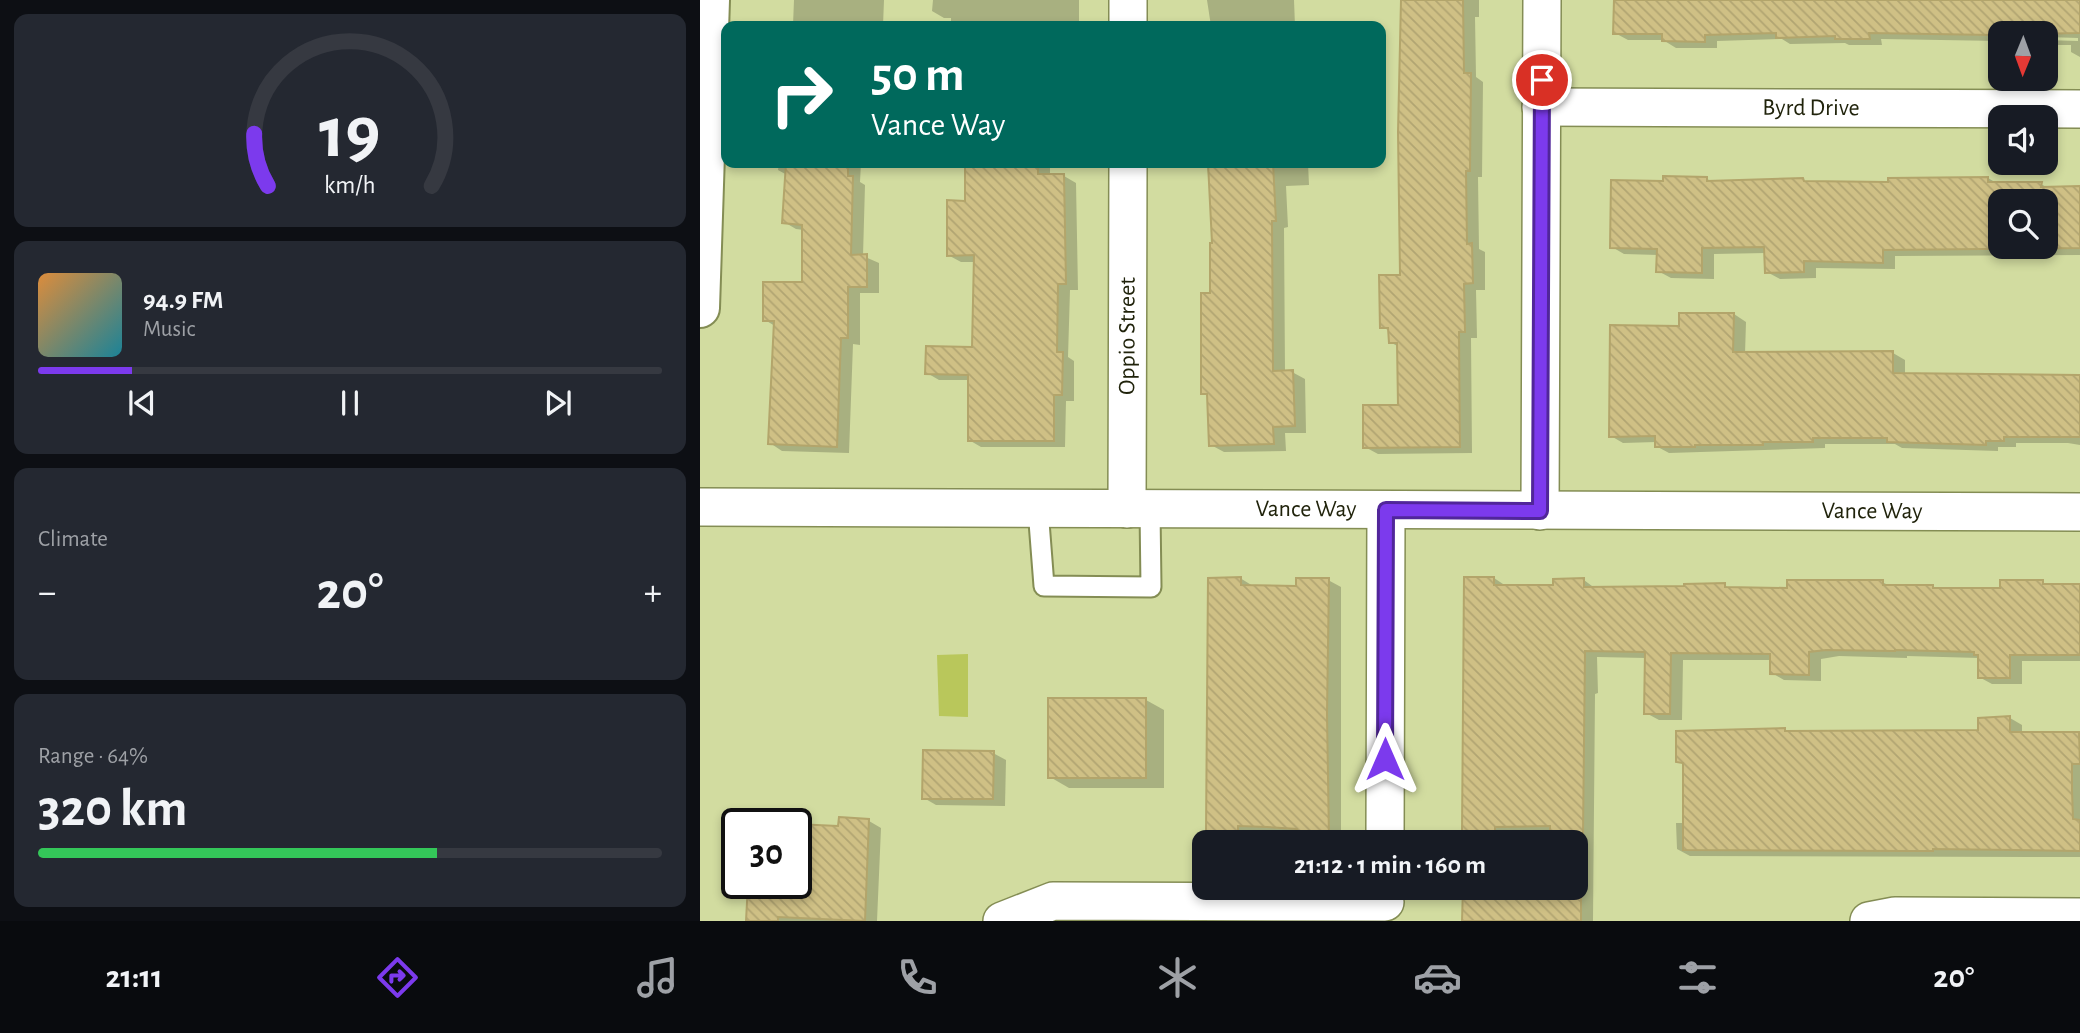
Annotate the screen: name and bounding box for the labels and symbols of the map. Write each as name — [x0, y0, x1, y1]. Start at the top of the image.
north arrow — [1988, 21, 2058, 91]
pin — [1512, 50, 1572, 110]
street label: Byrd Drive — [1762, 96, 1860, 120]
street label: Oppio Street — [1115, 277, 1140, 395]
street label: Vance Way — [1255, 497, 1357, 521]
street label: Vance Way — [1821, 499, 1923, 523]
position arrow — [1348, 722, 1422, 796]
speed limit sign: 30 — [721, 808, 812, 899]

